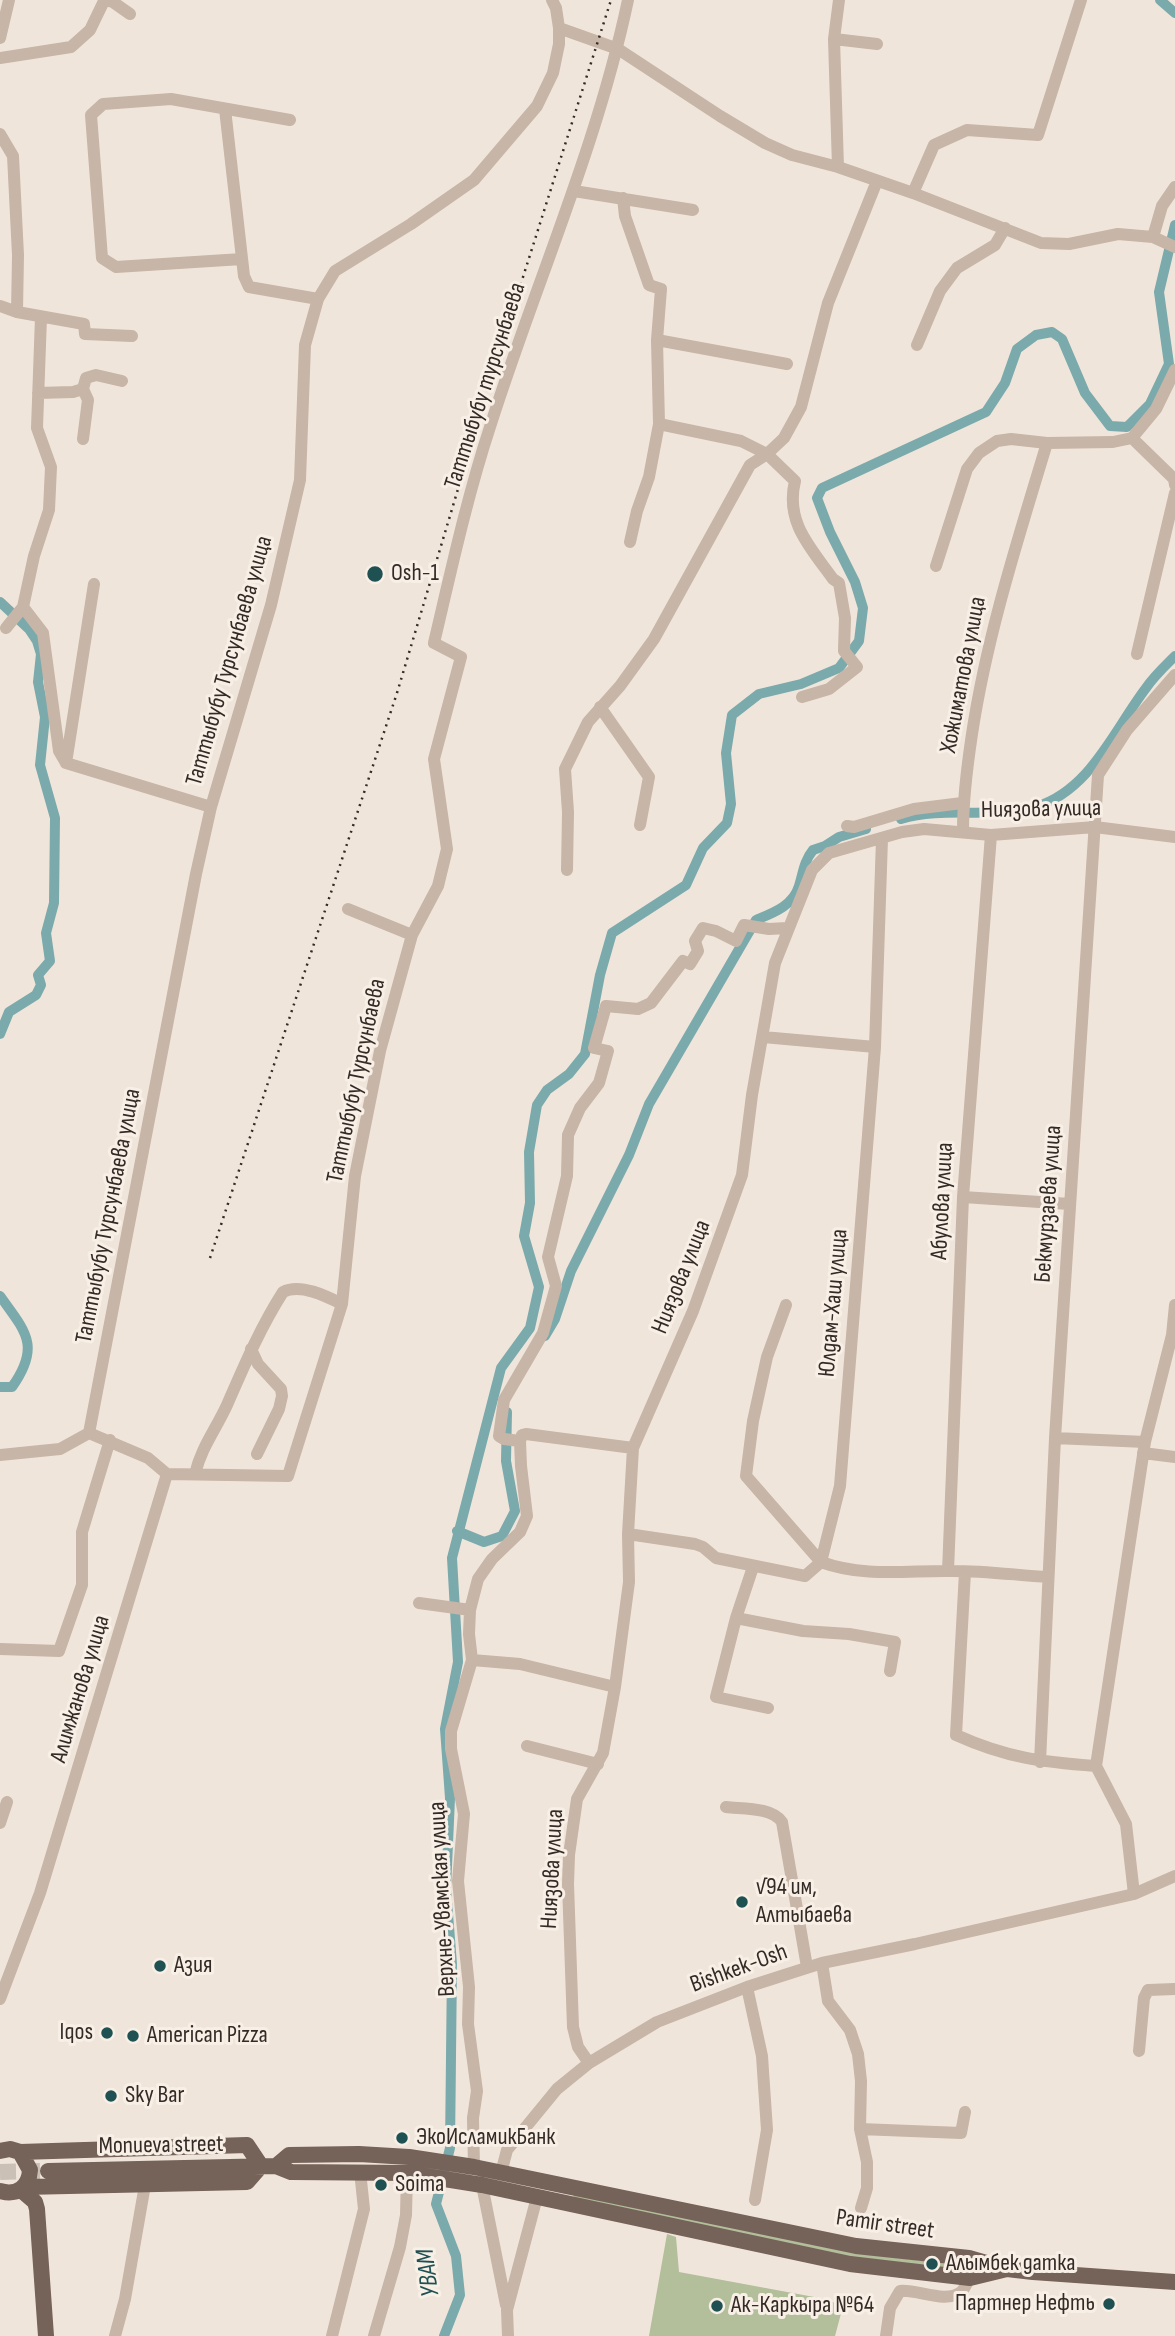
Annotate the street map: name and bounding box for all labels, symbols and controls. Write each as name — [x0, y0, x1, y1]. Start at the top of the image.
street label: Таттыбубу турсунбаева — [439, 279, 533, 493]
street label: Таттыбубу Турсунбаева улица — [180, 533, 280, 789]
place label: Osh-1 — [391, 560, 439, 588]
marker: Osh-1 — [365, 564, 385, 584]
street label: Хожиматова улица — [935, 594, 993, 756]
street label: Ниязова улица — [981, 795, 1101, 825]
street label: Таттыбубу Турсунбаева — [321, 976, 393, 1186]
street label: Таттыбубу Турсунбаева улица — [70, 1086, 148, 1346]
street label: Бекмурзаева улица — [1029, 1124, 1069, 1284]
street label: Абулова улица — [926, 1142, 960, 1260]
street label: Ниязова улица — [646, 1216, 718, 1338]
street label: Юлдам-Хаш улица — [813, 1228, 855, 1378]
street label: Алимжанова улица — [45, 1612, 117, 1766]
street label: Верхне-Увамская улица — [424, 1801, 462, 1997]
street label: Ниязова улица — [535, 1808, 571, 1930]
place label: √94 им, Алтыбаева — [756, 1874, 852, 1930]
marker: √94 им, Алтыбаева — [734, 1894, 750, 1910]
street label: Bishkek-Osh — [687, 1938, 791, 2000]
place label: Азия — [174, 1952, 212, 1980]
marker: Азия — [152, 1958, 168, 1974]
place label: Iqos — [60, 2019, 93, 2047]
place label: American Pizza — [147, 2022, 268, 2050]
marker: Iqos — [99, 2025, 115, 2041]
marker: American Pizza — [125, 2028, 141, 2044]
place label: Sky Bar — [125, 2082, 184, 2110]
marker: Sky Bar — [103, 2088, 119, 2104]
place label: ЭкоИсламикБанк — [416, 2124, 555, 2152]
marker: ЭкоИсламикБанк — [394, 2130, 410, 2146]
street label: Monueva street — [98, 2131, 224, 2161]
place label: Soima — [395, 2171, 444, 2199]
marker: Soima — [373, 2177, 389, 2193]
street label: Pamir street — [834, 2204, 936, 2246]
water label: УВАМ — [411, 2247, 447, 2299]
place label: Алымбек датка — [946, 2250, 1075, 2278]
marker: Алымбек датка — [924, 2256, 940, 2272]
place label: Партнер Нефть — [955, 2290, 1095, 2318]
place label: Ак-Каркыра №64 — [731, 2292, 874, 2320]
marker: Партнер Нефть — [1101, 2296, 1117, 2312]
marker: Ак-Каркыра №64 — [709, 2298, 725, 2314]

